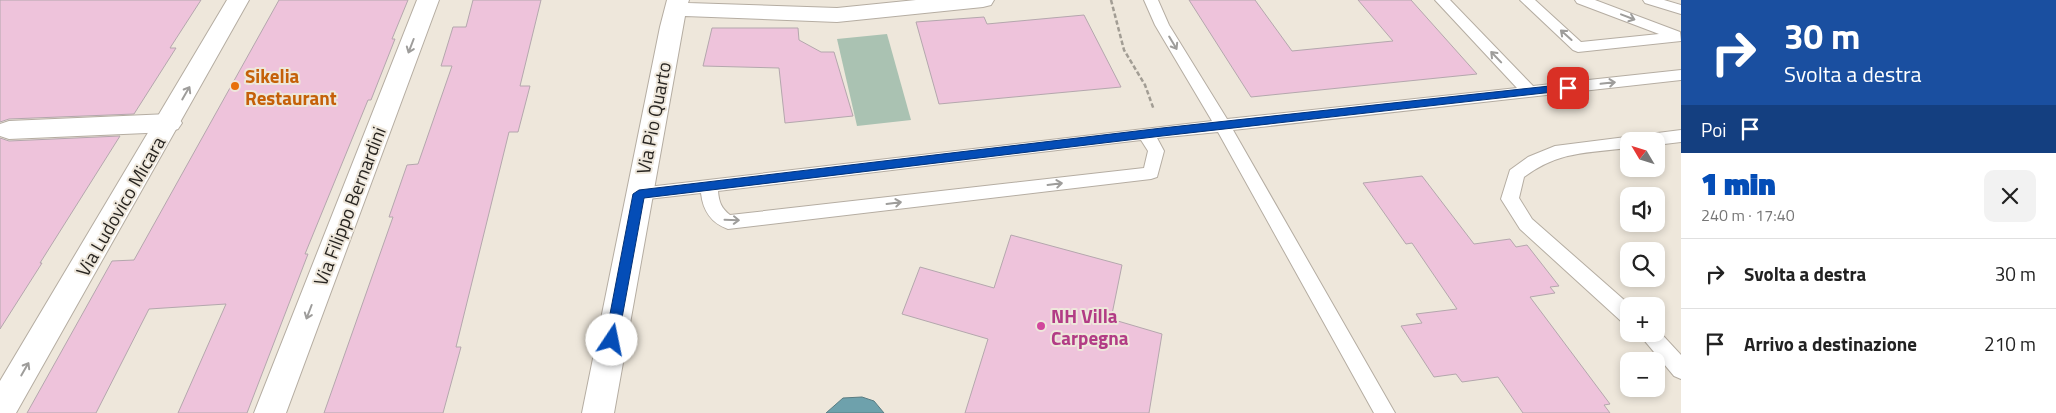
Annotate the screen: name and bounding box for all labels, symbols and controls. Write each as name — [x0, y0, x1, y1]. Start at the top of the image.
text: 30 m — [1784, 9, 1860, 63]
one-way arrow — [1619, 13, 1635, 22]
icon: right — [1701, 20, 1766, 85]
one-way arrow — [1559, 29, 1572, 41]
one-way arrow — [1168, 36, 1178, 50]
one-way arrow — [406, 37, 415, 53]
one-way arrow — [1490, 50, 1502, 63]
text: Svolta a destra — [1784, 57, 1922, 91]
street label: Via Pio Quarto — [628, 59, 678, 177]
place label: Sikelia Restaurant — [245, 61, 337, 112]
pin — [1547, 67, 1589, 109]
icon: arrive — [1554, 74, 1582, 102]
one-way arrow — [1600, 78, 1616, 88]
marker: Sikelia Restaurant — [229, 80, 241, 92]
one-way arrow — [181, 86, 191, 100]
text: Poi — [1701, 115, 1726, 144]
icon: arrive — [1736, 115, 1764, 143]
street label: Via Filippo Bernardini — [305, 122, 393, 290]
street label: Via Ludovico Micara — [68, 130, 172, 282]
north arrow — [1620, 132, 1665, 178]
map controls — [1620, 132, 1665, 397]
text: 1 min — [1701, 161, 1776, 207]
button: close — [1984, 170, 2036, 222]
one-way arrow — [1047, 179, 1063, 189]
button: sound — [1620, 187, 1665, 232]
one-way arrow — [885, 198, 901, 208]
text: 240 m · 17:40 — [1701, 203, 1795, 227]
one-way arrow — [724, 216, 740, 225]
button: search — [1620, 242, 1665, 287]
text: Svolta a destra — [1744, 259, 1866, 288]
text: 30 m — [1995, 259, 2036, 288]
icon: right — [1701, 260, 1729, 288]
button: + — [1620, 297, 1665, 342]
place label: NH Villa Carpegna — [1051, 301, 1129, 352]
one-way arrow — [303, 304, 312, 319]
position arrow — [585, 313, 637, 365]
marker: NH Villa Carpegna — [1035, 320, 1047, 332]
text: Arrivo a destinazione — [1744, 329, 1917, 358]
text: 210 m — [1984, 329, 2036, 358]
icon: arrive — [1701, 330, 1729, 358]
button: − — [1620, 352, 1665, 397]
one-way arrow — [20, 363, 30, 377]

